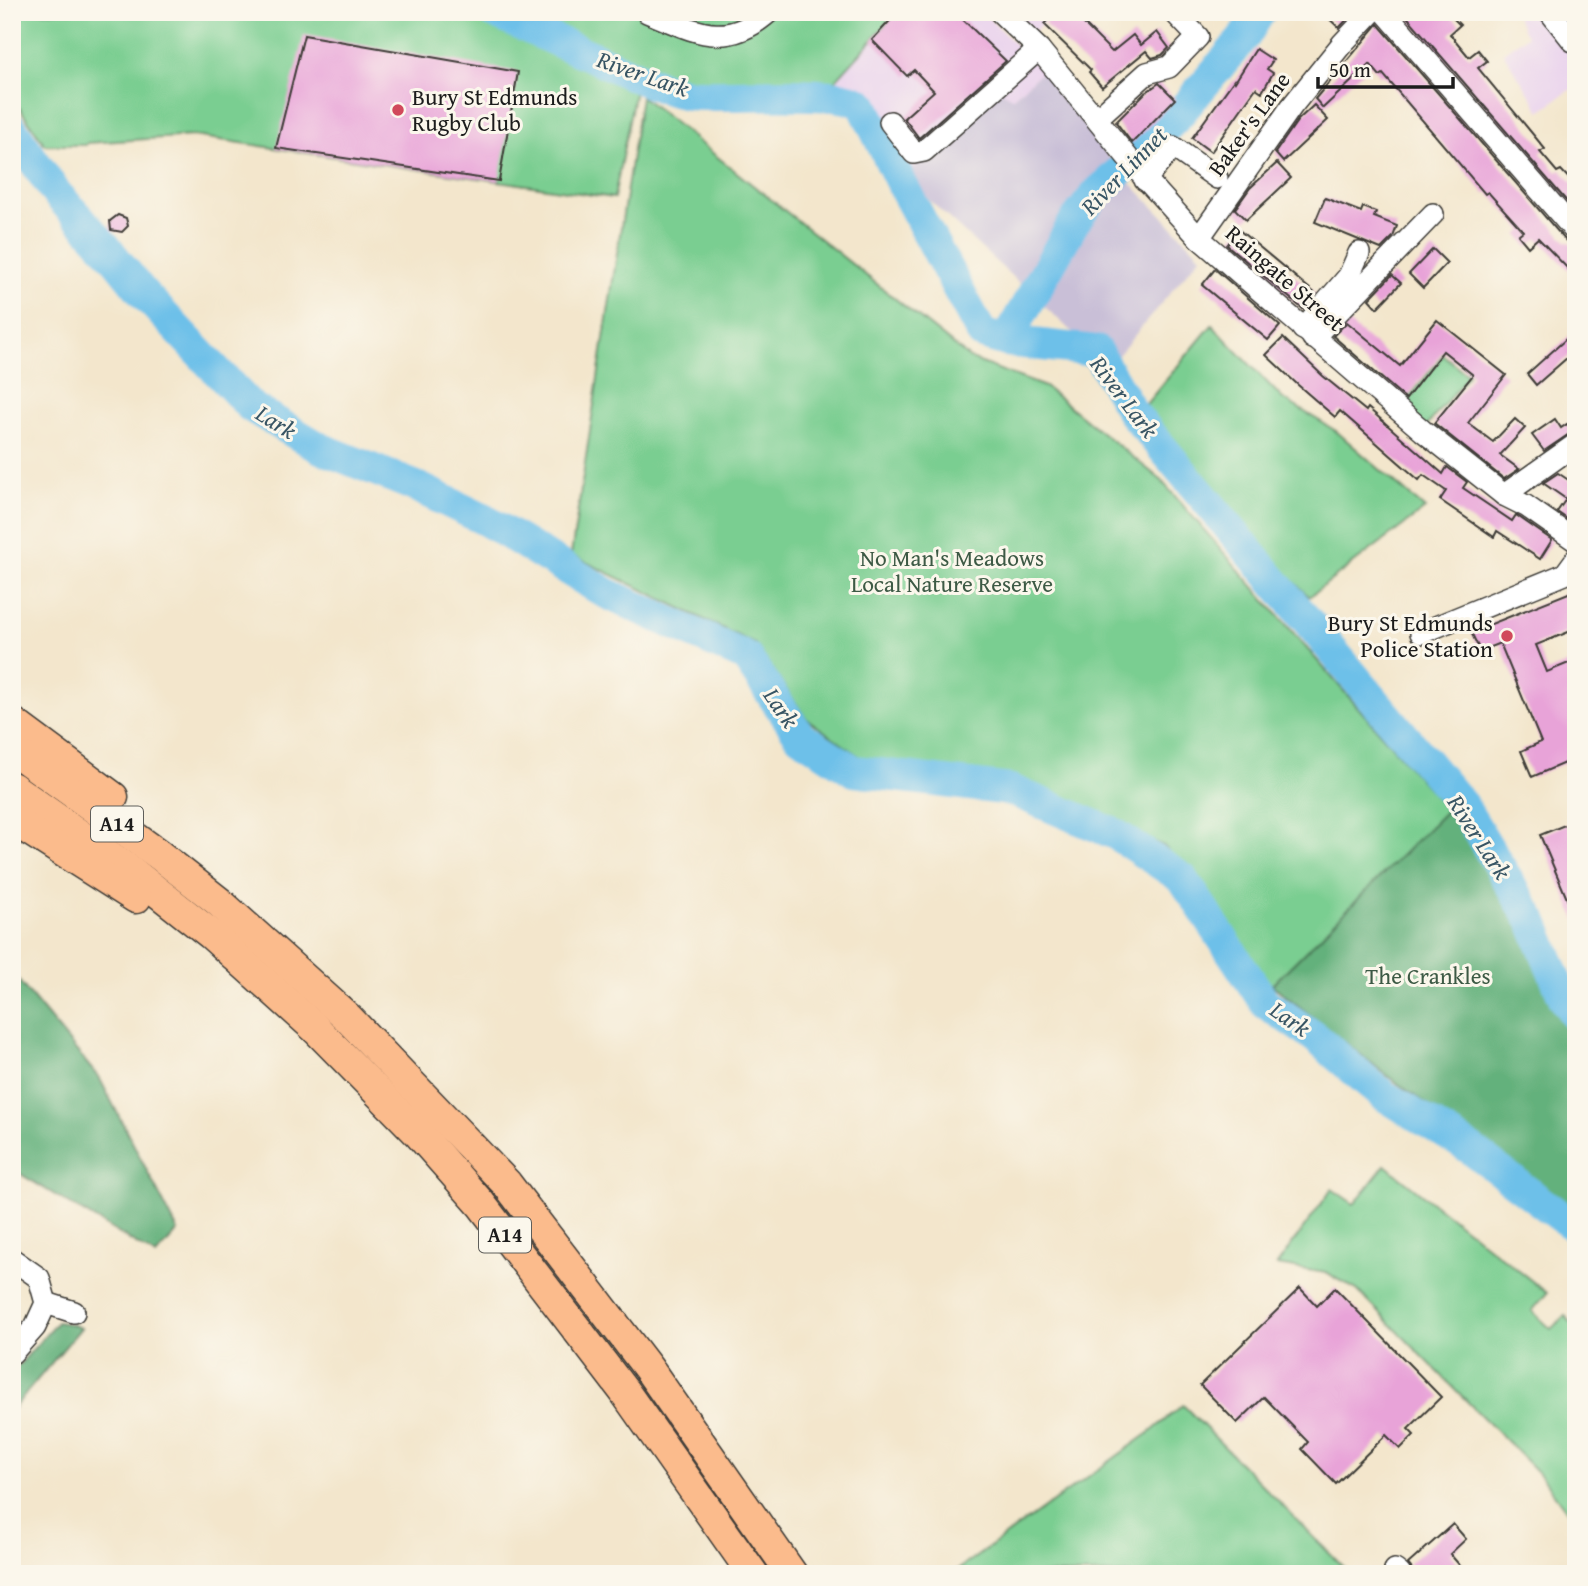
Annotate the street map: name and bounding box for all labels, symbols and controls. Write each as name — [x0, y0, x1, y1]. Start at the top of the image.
water label: River Lark — [592, 41, 694, 106]
scale bar — [1318, 46, 1453, 90]
text: 50 m — [1329, 54, 1371, 85]
street label: Baker's Lane — [1200, 65, 1298, 182]
place label: Bury St Edmunds Rugby Club — [412, 80, 577, 139]
marker: Bury St Edmunds Rugby Club — [390, 102, 406, 118]
water label: River Linnet — [1071, 118, 1175, 224]
street label: Raingate Street — [1219, 217, 1352, 339]
water label: River Lark — [1081, 347, 1167, 445]
water label: Lark — [248, 395, 303, 448]
park label: No Man's Meadows Local Nature Reserve — [851, 541, 1053, 600]
place label: Bury St Edmunds Police Station — [1328, 606, 1493, 665]
marker: Bury St Edmunds Police Station — [1499, 628, 1515, 644]
water label: Lark — [755, 680, 808, 735]
water label: River Lark — [1438, 786, 1520, 886]
road number: A14 — [91, 806, 143, 842]
park label: The Crankles — [1365, 959, 1491, 992]
water label: Lark — [1262, 992, 1318, 1045]
road number: A14 — [479, 1218, 531, 1252]

